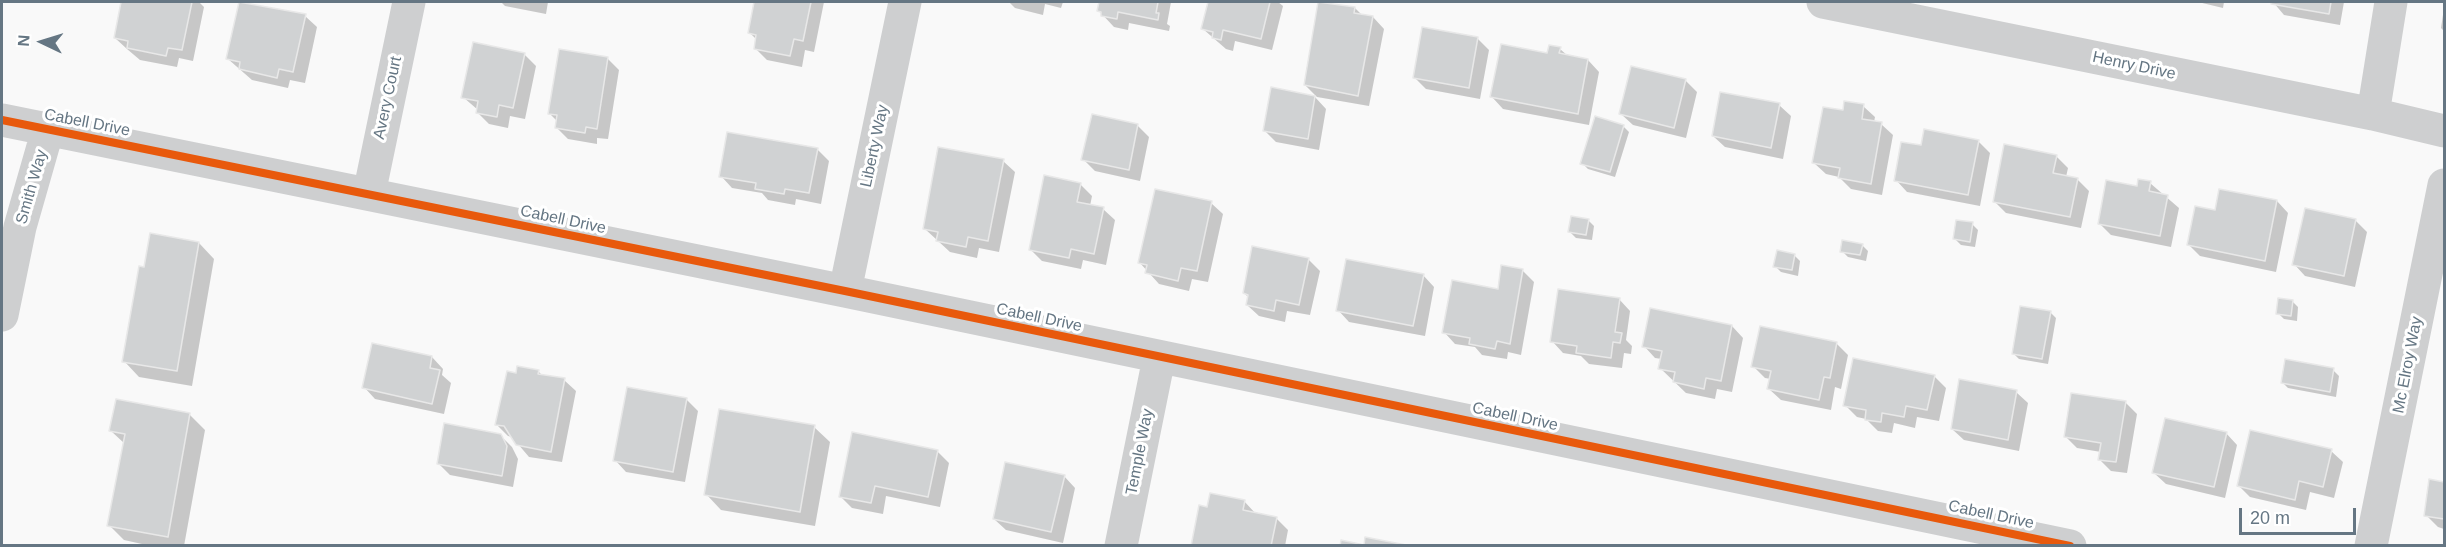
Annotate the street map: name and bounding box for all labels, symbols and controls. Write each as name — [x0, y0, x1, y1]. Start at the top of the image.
north arrow — [12, 12, 72, 72]
text: N — [15, 34, 32, 47]
street label: Henry Drive — [2091, 48, 2177, 84]
street label: Avery Court — [370, 55, 406, 141]
street label: Liberty Way — [857, 103, 893, 189]
street label: Cabell Drive — [42, 105, 132, 141]
street label: Smith Way — [12, 147, 52, 227]
street label: Cabell Drive — [518, 202, 608, 238]
street label: Cabell Drive — [994, 300, 1084, 336]
street label: Mc Elroy Way — [2389, 315, 2427, 415]
street label: Cabell Drive — [1470, 399, 1560, 435]
street label: Temple Way — [1122, 407, 1158, 497]
scale bar — [2242, 496, 2359, 534]
street label: Cabell Drive — [1946, 497, 2036, 533]
text: 20 m — [2250, 508, 2290, 528]

